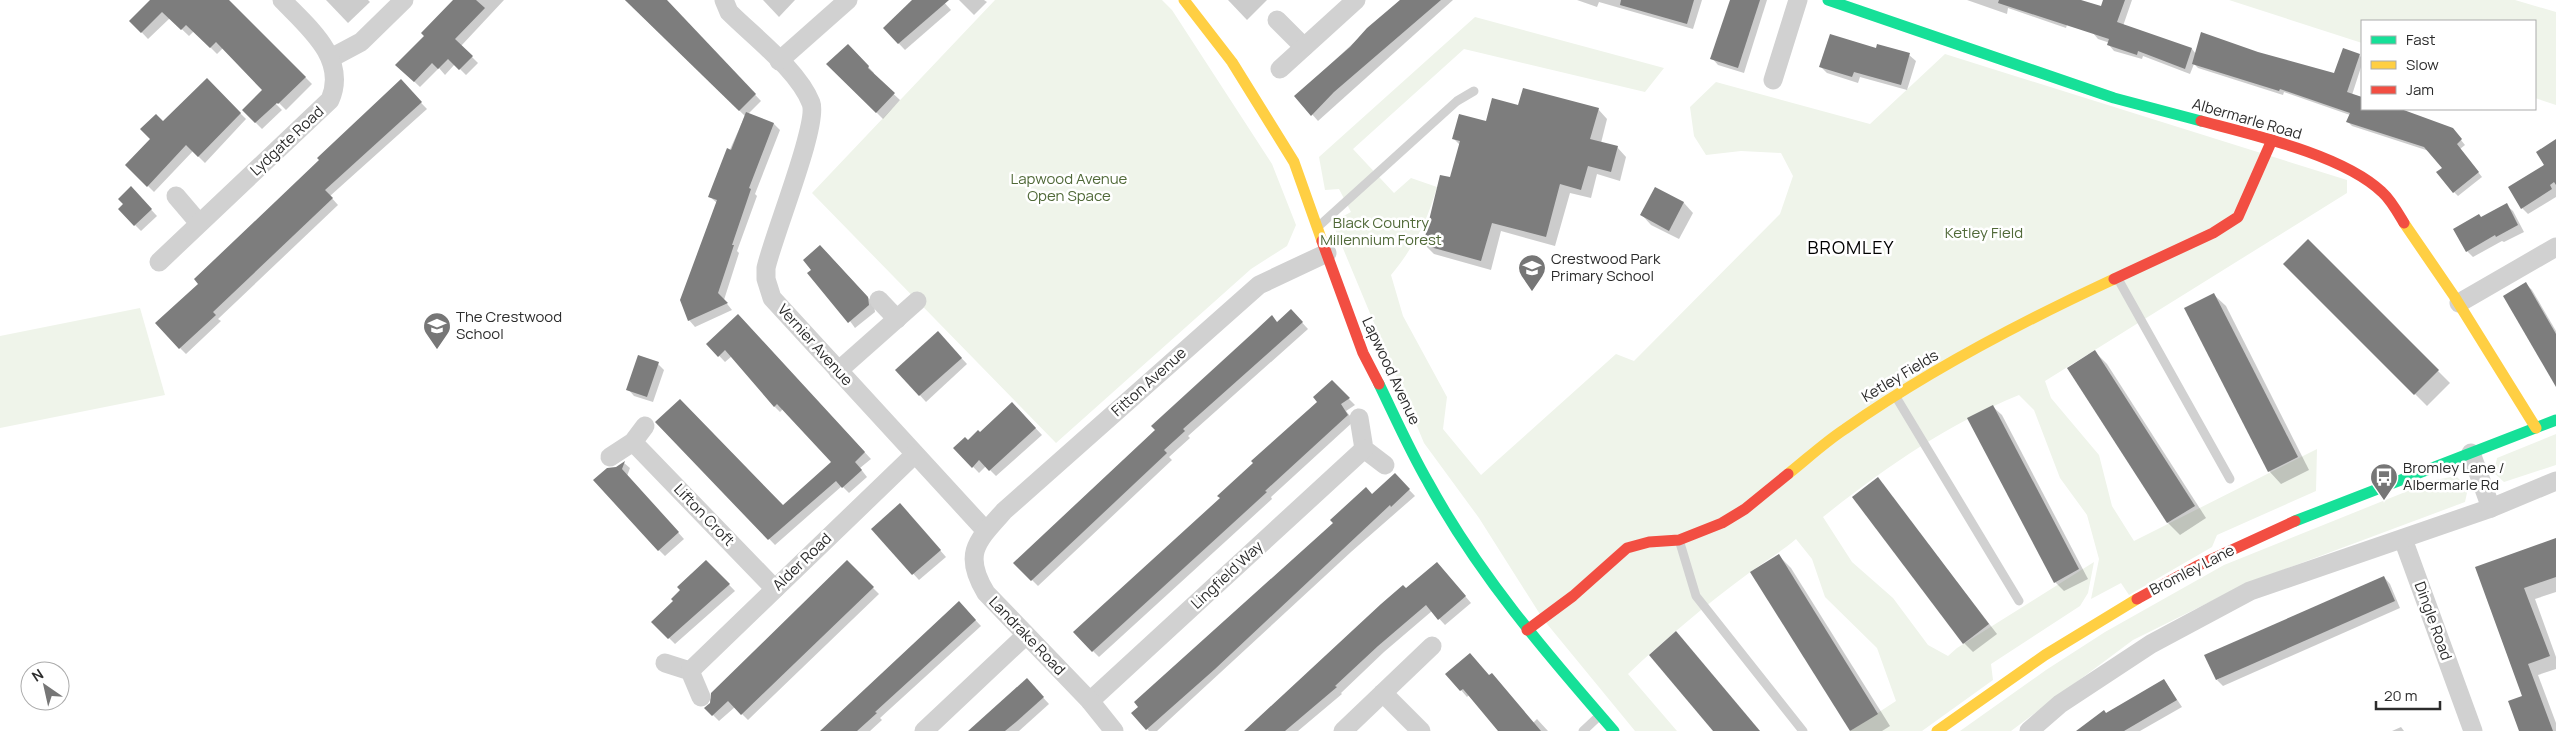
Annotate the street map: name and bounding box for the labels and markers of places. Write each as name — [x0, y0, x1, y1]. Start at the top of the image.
place label: Crestwood Park Primary School — [1551, 248, 1661, 286]
school or university icon: Crestwood Park Primary School — [1517, 253, 1547, 292]
place label: The Crestwood School — [456, 306, 562, 344]
school or university icon: The Crestwood School — [422, 311, 452, 350]
place label: Bromley Lane / Albermarle Rd — [2403, 457, 2505, 495]
bus stop icon: Bromley Lane / Albermarle Rd — [2369, 462, 2399, 501]

